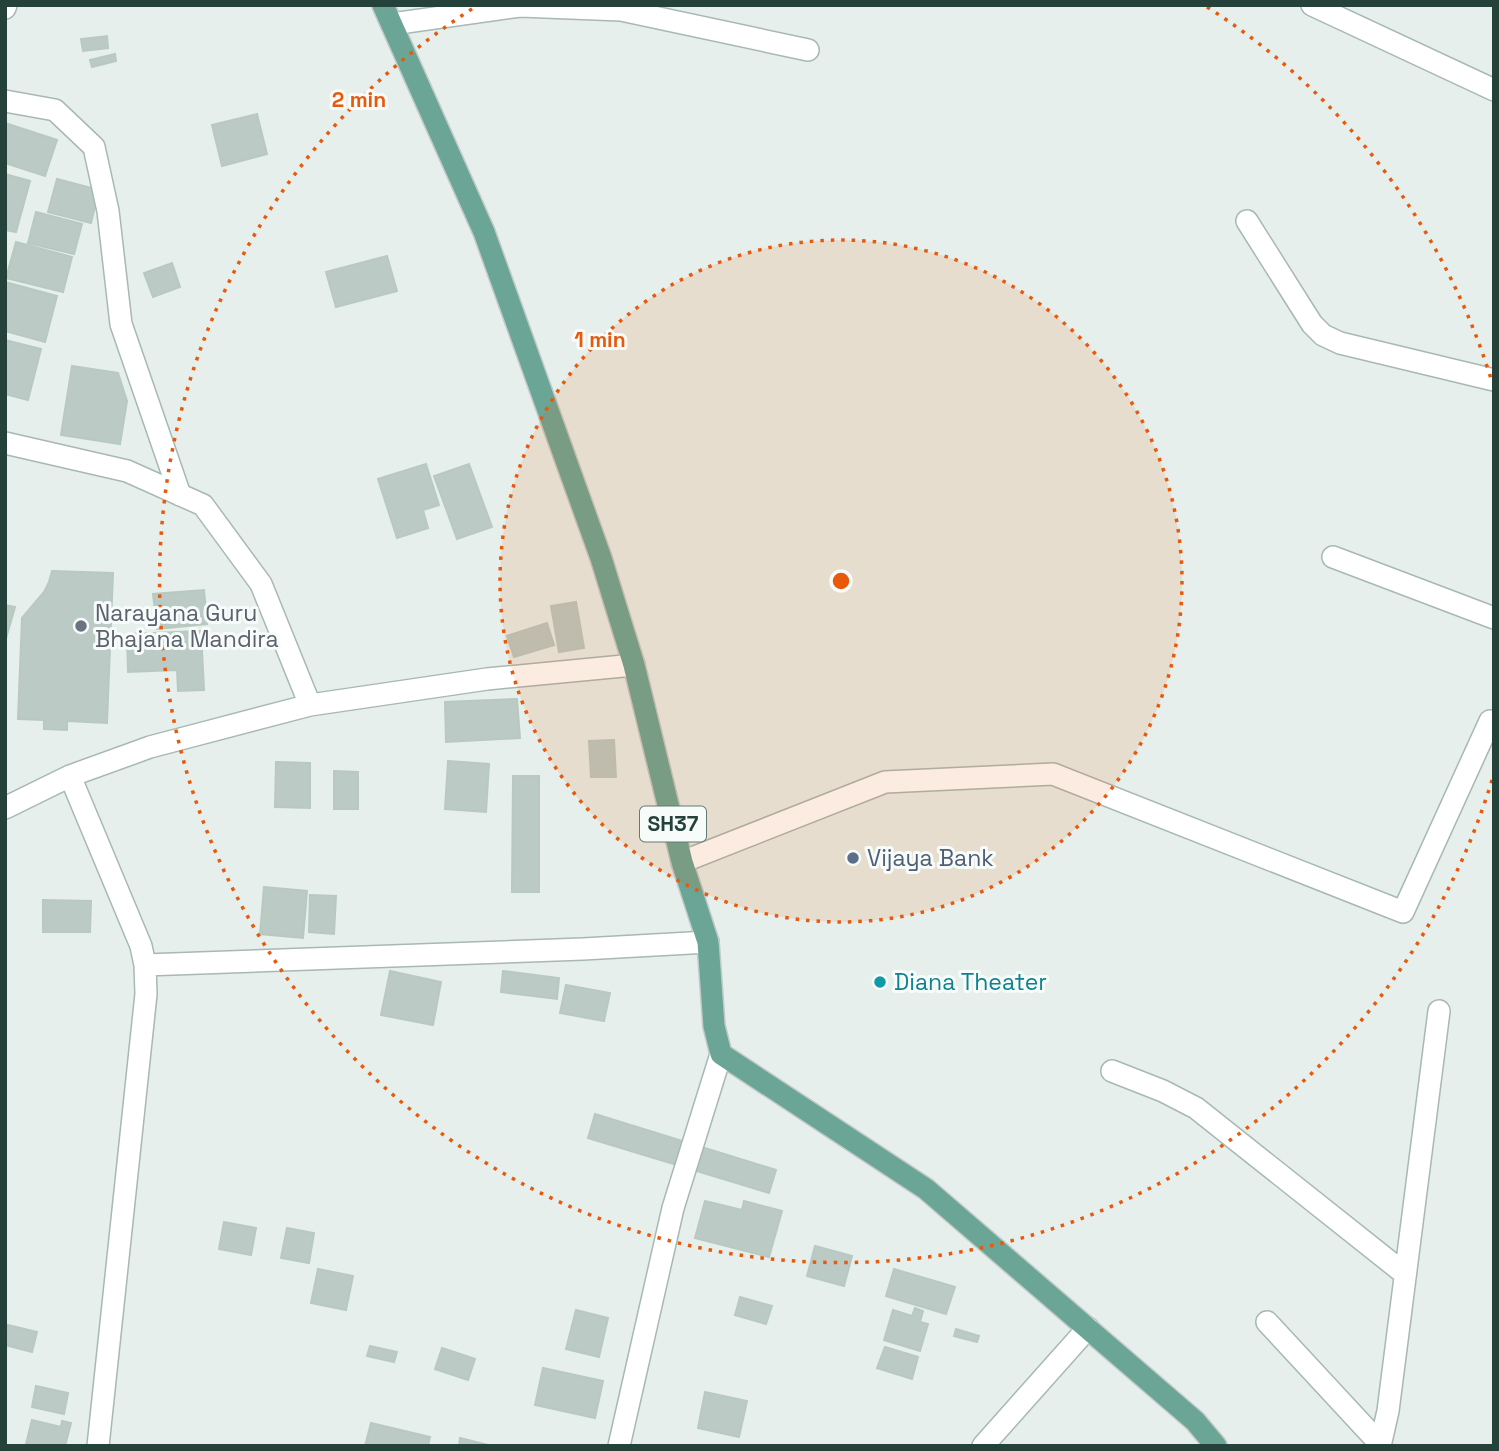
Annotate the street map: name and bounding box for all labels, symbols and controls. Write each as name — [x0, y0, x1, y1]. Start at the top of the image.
text: 2 min — [332, 86, 386, 113]
text: 1 min — [574, 326, 626, 353]
centre of rings — [829, 569, 853, 593]
place label: Narayana Guru Bhajana Mandira — [95, 598, 279, 654]
marker: Narayana Guru Bhajana Mandira — [73, 618, 89, 634]
road number: SH37 — [640, 806, 706, 842]
place label: Vijaya Bank — [867, 843, 994, 873]
marker: Vijaya Bank — [845, 850, 861, 866]
place label: Diana Theater — [894, 967, 1047, 997]
marker: Diana Theater — [872, 974, 888, 990]

